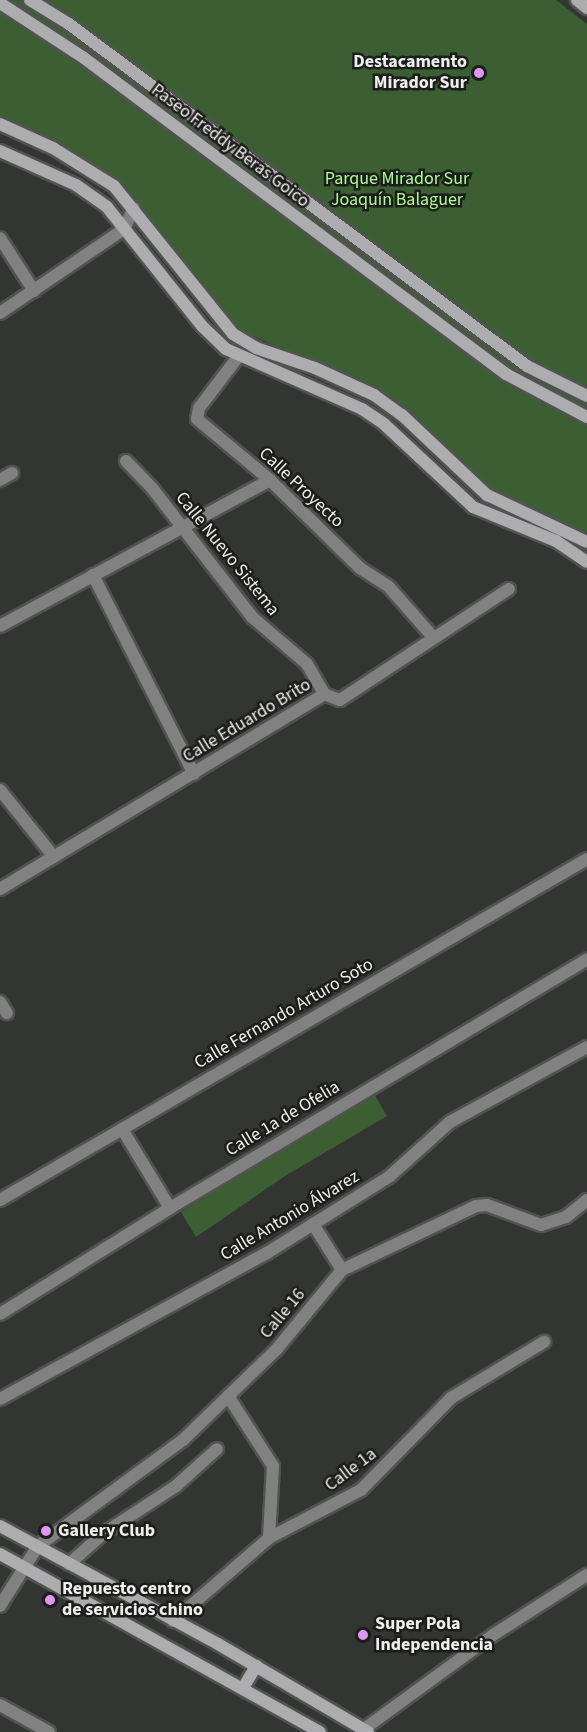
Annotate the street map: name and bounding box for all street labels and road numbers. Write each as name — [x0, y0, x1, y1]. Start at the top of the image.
street label: Paseo Freddy Beras Goico — [147, 80, 313, 212]
street label: Calle Proyecto — [254, 443, 348, 533]
street label: Calle Nuevo Sistema — [170, 488, 284, 620]
street label: Calle Eduardo Brito — [179, 674, 315, 768]
street label: Calle Fernando Arturo Soto — [191, 954, 377, 1074]
street label: Calle 1a de Ofelia — [222, 1076, 344, 1162]
street label: Calle Antonio Álvarez — [217, 1166, 363, 1266]
street label: Calle 16 — [256, 1284, 310, 1344]
street label: Calle 1a — [321, 1444, 381, 1496]

